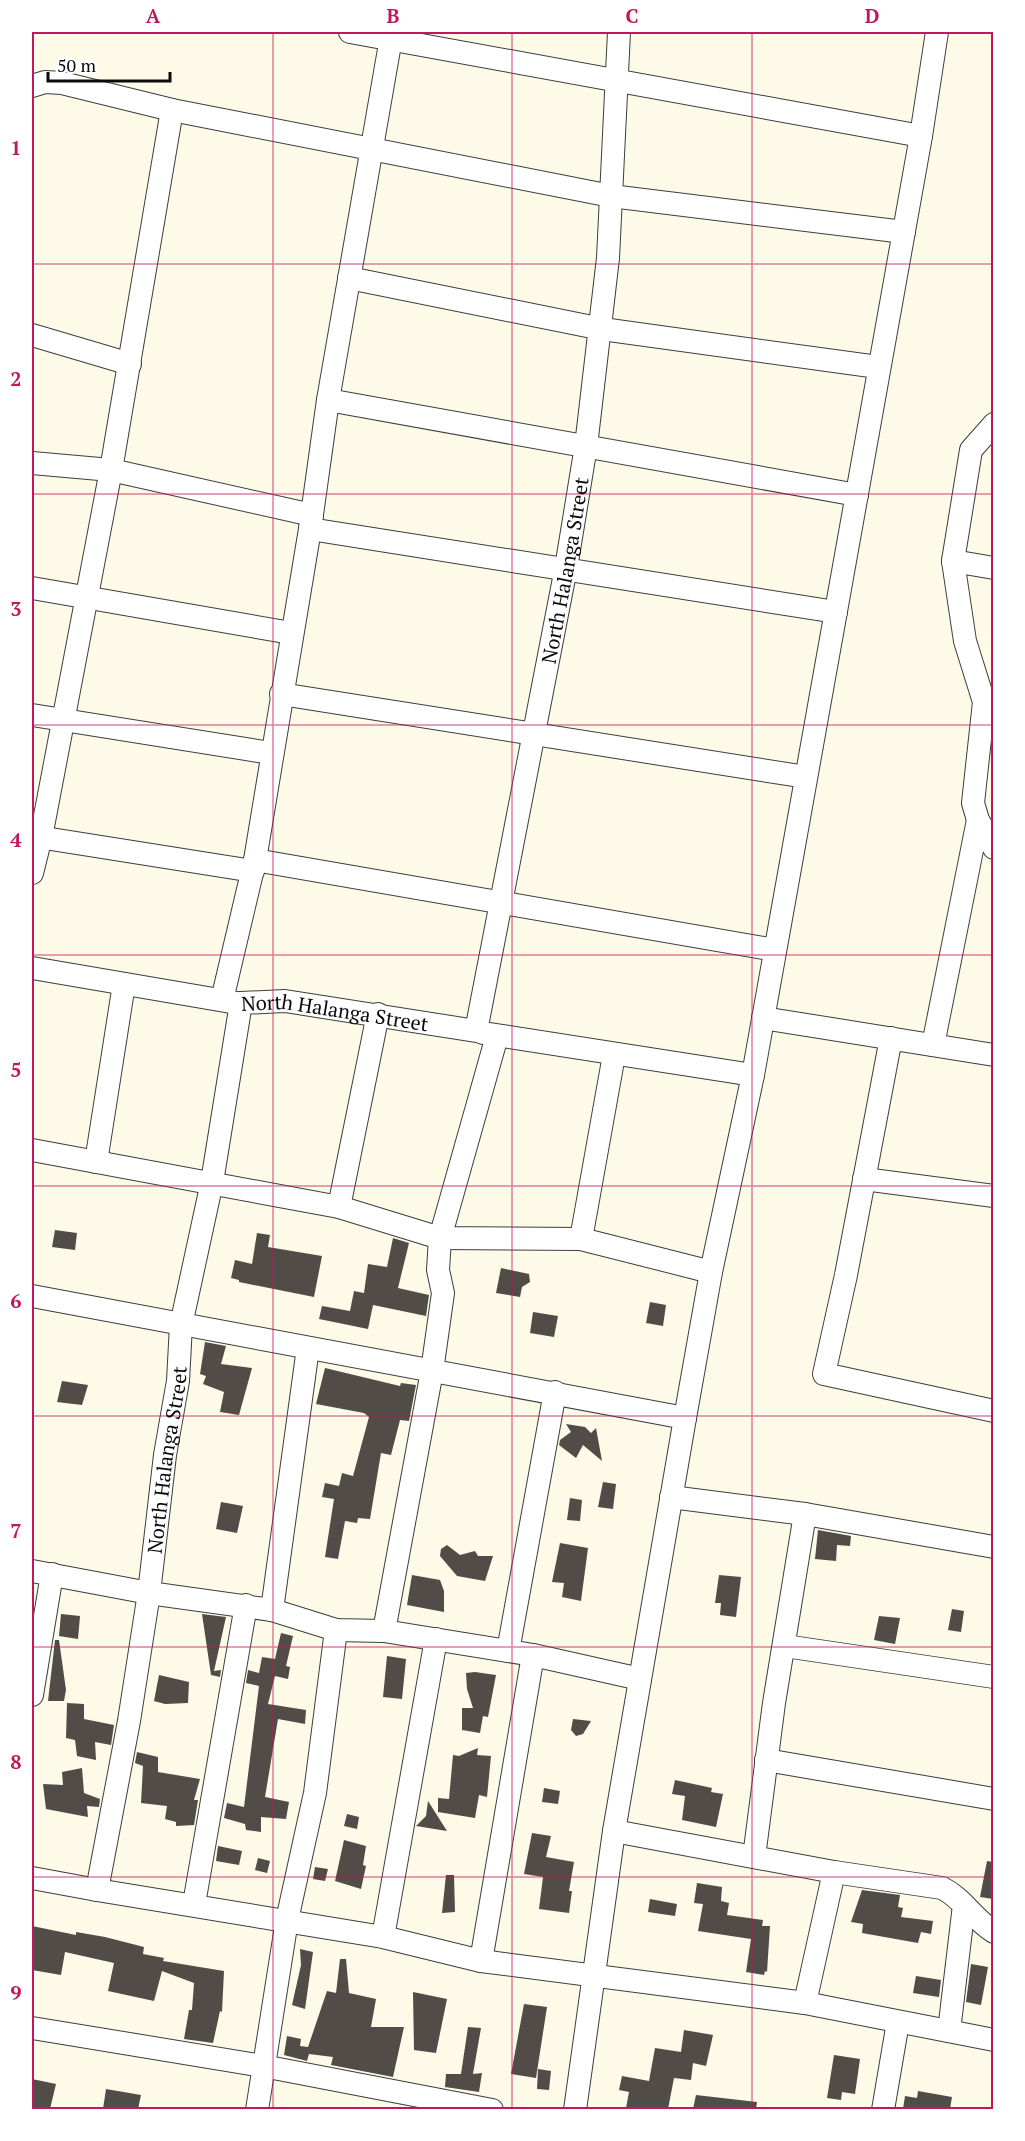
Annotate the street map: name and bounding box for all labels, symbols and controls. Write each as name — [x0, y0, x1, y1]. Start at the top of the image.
text: A — [146, 2, 161, 29]
text: B — [387, 2, 400, 29]
text: C — [625, 2, 639, 29]
text: D — [865, 2, 879, 29]
scale bar — [48, 45, 170, 83]
text: 50 m — [57, 53, 97, 77]
text: 1 — [10, 134, 22, 161]
text: 2 — [10, 365, 22, 392]
street label: North Halanga Street — [534, 474, 594, 666]
text: 3 — [10, 595, 22, 622]
text: 4 — [10, 826, 22, 853]
street label: North Halanga Street — [240, 987, 431, 1037]
text: 5 — [10, 1056, 22, 1083]
text: 6 — [10, 1287, 22, 1314]
street label: North Halanga Street — [140, 1365, 192, 1555]
text: 7 — [10, 1517, 22, 1544]
text: 8 — [10, 1748, 22, 1775]
text: 9 — [10, 1979, 22, 2006]

